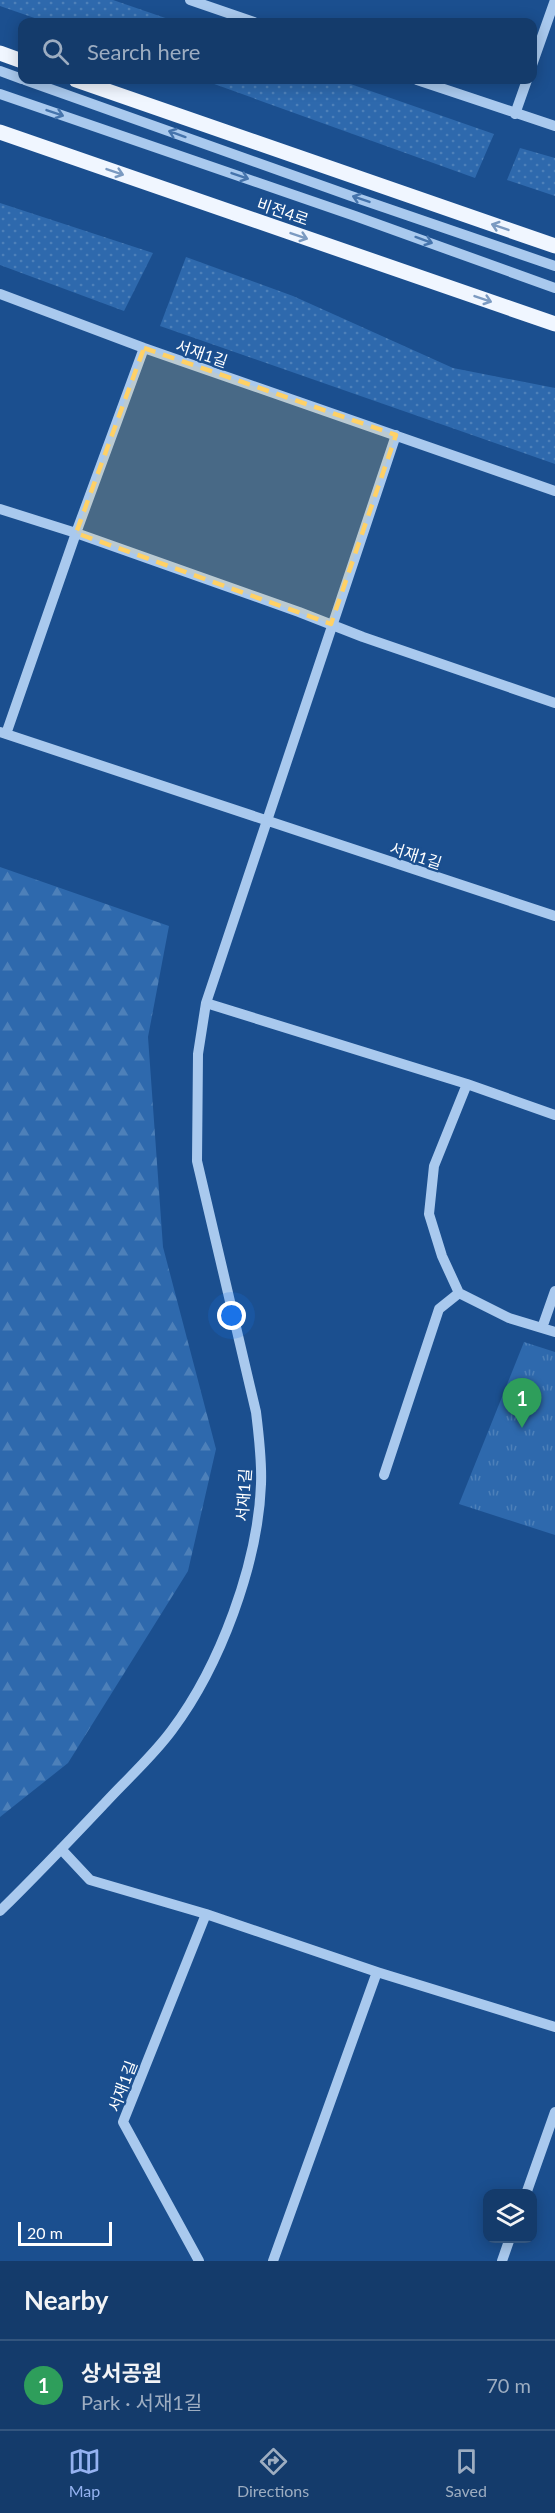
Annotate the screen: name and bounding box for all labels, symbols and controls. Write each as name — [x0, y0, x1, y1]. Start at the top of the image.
search box — [18, 18, 537, 84]
icon: search — [39, 35, 72, 68]
text: Search here — [87, 38, 200, 65]
one-way arrow — [45, 108, 64, 119]
one-way arrow — [168, 127, 187, 138]
one-way arrow — [105, 167, 124, 178]
one-way arrow — [230, 172, 249, 183]
street label: 비전4로 — [255, 193, 312, 229]
one-way arrow — [351, 193, 370, 204]
one-way arrow — [491, 221, 510, 232]
one-way arrow — [289, 231, 308, 242]
one-way arrow — [414, 236, 433, 247]
one-way arrow — [473, 295, 492, 306]
street label: 서재1길 — [174, 335, 230, 371]
street label: 서재1길 — [388, 838, 444, 872]
your location — [217, 1301, 246, 1330]
pin: 1 — [502, 1378, 542, 1428]
street label: 서재1길 — [232, 1468, 254, 1522]
street label: 서재1길 — [104, 2058, 140, 2114]
map controls — [483, 2189, 537, 2243]
button: layers — [483, 2189, 537, 2243]
scale bar — [18, 2219, 112, 2246]
text: 20 m — [27, 2223, 63, 2242]
text: Nearby — [24, 2284, 109, 2316]
text: 상서공원 — [81, 2359, 162, 2386]
text: 1 — [38, 2373, 49, 2397]
text: 70 m — [486, 2373, 531, 2397]
text: Park · 서재1길 — [81, 2390, 202, 2414]
tab: Map — [68, 2445, 101, 2500]
tab: Directions — [237, 2445, 309, 2500]
tab: Saved — [445, 2445, 487, 2500]

